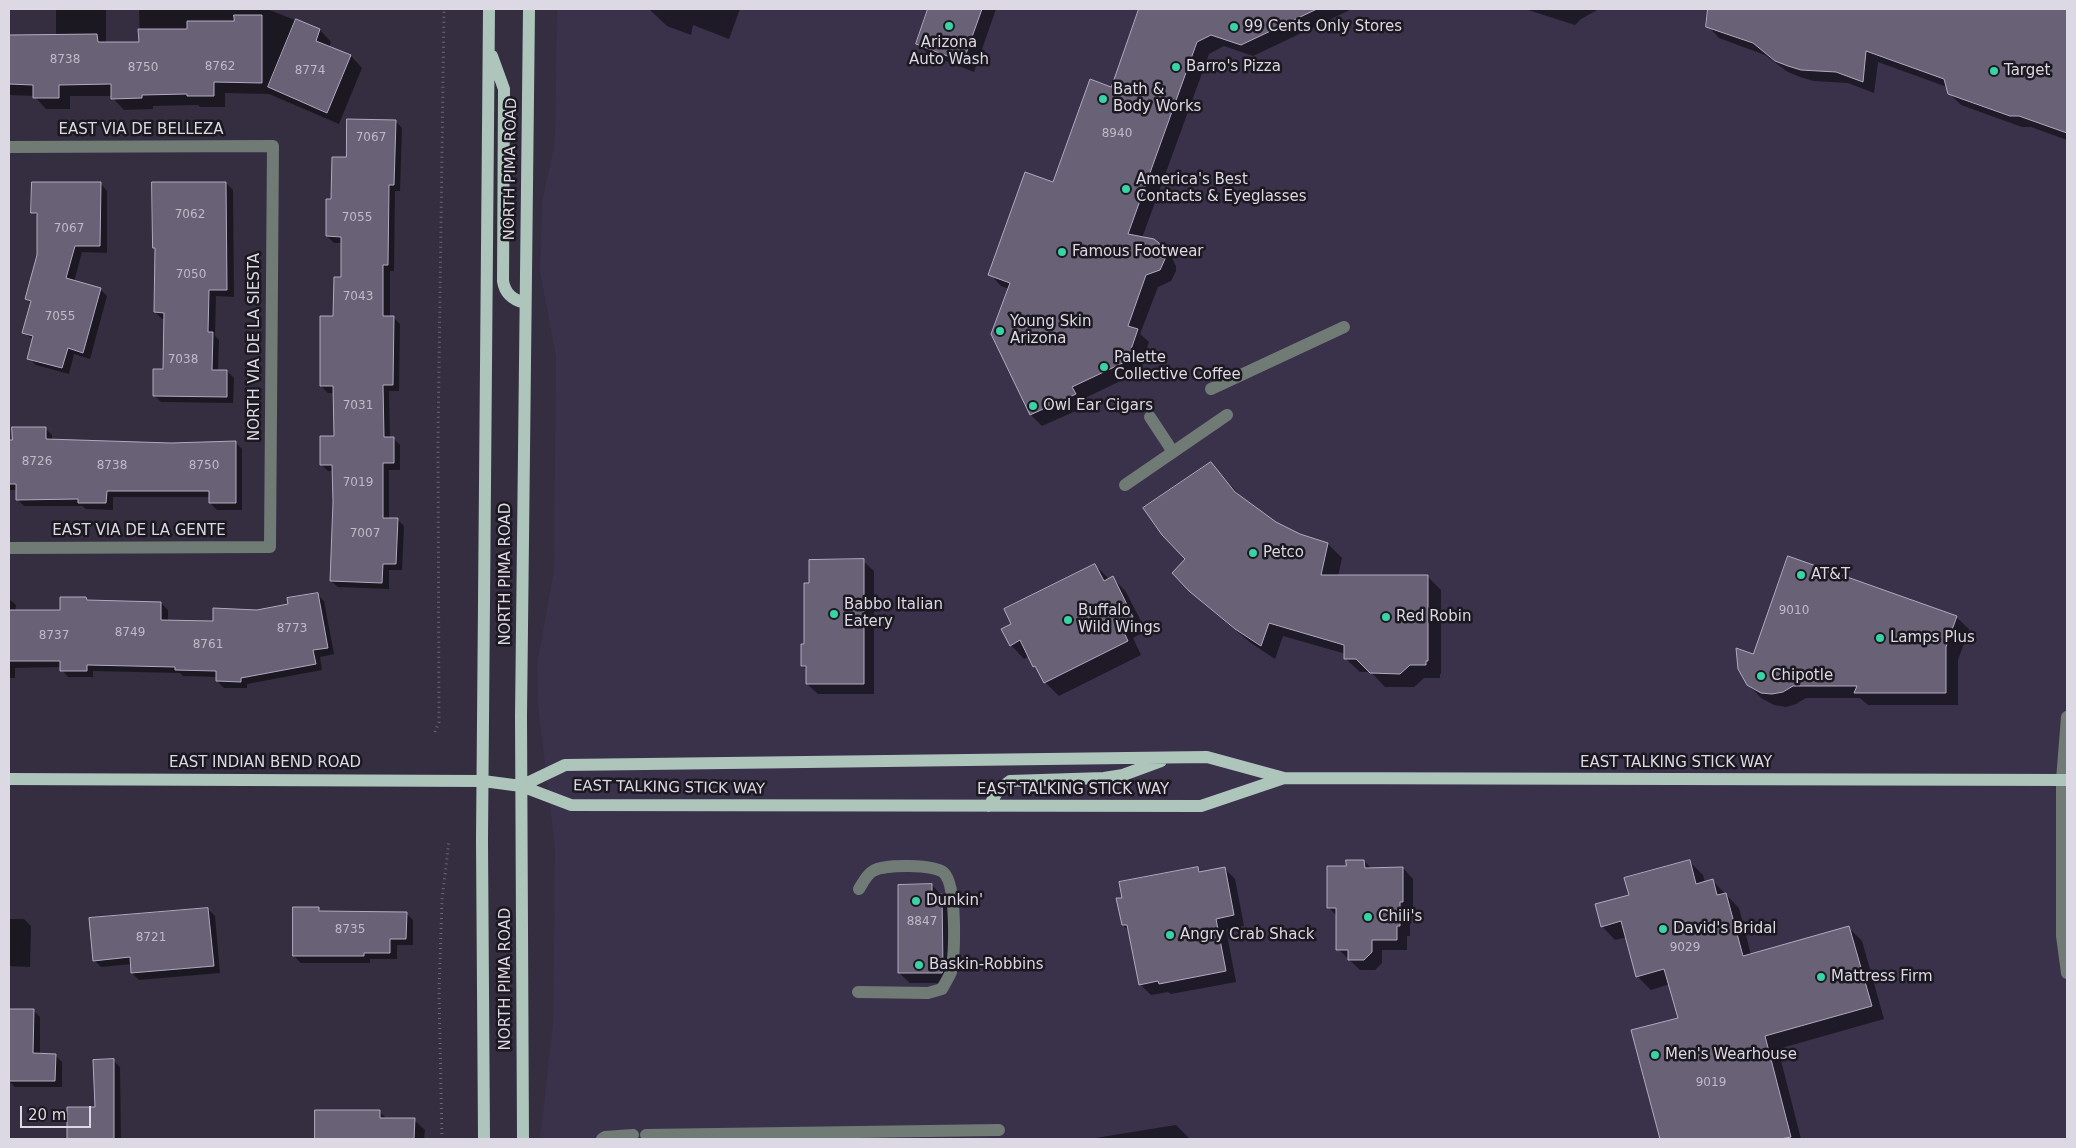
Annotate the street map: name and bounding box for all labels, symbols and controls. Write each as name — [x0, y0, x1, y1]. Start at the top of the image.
place label: 99 Cents Only Stores — [1244, 18, 1402, 36]
marker: Arizona Auto Wash — [943, 20, 955, 32]
marker: 99 Cents Only Stores — [1228, 21, 1240, 33]
place label: Arizona Auto Wash — [909, 34, 989, 69]
house number: 8738 — [50, 53, 80, 67]
place label: Barro's Pizza — [1186, 58, 1281, 76]
house number: 8762 — [205, 60, 235, 74]
house number: 8750 — [128, 61, 158, 75]
marker: Barro's Pizza — [1170, 61, 1182, 73]
place label: Target — [2004, 62, 2050, 80]
house number: 8774 — [295, 64, 325, 78]
marker: Target — [1988, 65, 2000, 77]
place label: Bath & Body Works — [1113, 81, 1201, 116]
marker: Bath & Body Works — [1097, 93, 1109, 105]
street label: NORTH PIMA ROAD — [501, 97, 521, 241]
street label: EAST VIA DE BELLEZA — [58, 121, 224, 139]
house number: 8940 — [1102, 127, 1132, 141]
house number: 7067 — [356, 131, 386, 145]
place label: America's Best Contacts & Eyeglasses — [1136, 171, 1307, 206]
marker: America's Best Contacts & Eyeglasses — [1120, 183, 1132, 195]
house number: 7062 — [175, 208, 205, 222]
house number: 7055 — [342, 211, 372, 225]
house number: 7067 — [54, 222, 84, 236]
place label: Famous Footwear — [1072, 243, 1204, 261]
marker: Famous Footwear — [1056, 246, 1068, 258]
street label: NORTH VIA DE LA SIESTA — [246, 253, 264, 441]
house number: 7050 — [176, 268, 206, 282]
house number: 7043 — [343, 290, 373, 304]
house number: 7055 — [45, 310, 75, 324]
place label: Young Skin Arizona — [1010, 313, 1092, 348]
marker: Young Skin Arizona — [994, 325, 1006, 337]
place label: Palette Collective Coffee — [1114, 349, 1241, 384]
house number: 7038 — [168, 353, 198, 367]
marker: Palette Collective Coffee — [1098, 361, 1110, 373]
place label: Owl Ear Cigars — [1043, 397, 1153, 415]
house number: 7031 — [343, 399, 373, 413]
marker: Owl Ear Cigars — [1027, 400, 1039, 412]
house number: 8726 — [22, 455, 52, 469]
house number: 8738 — [97, 459, 127, 473]
house number: 8750 — [189, 459, 219, 473]
house number: 7019 — [343, 476, 373, 490]
street label: NORTH PIMA ROAD — [497, 503, 515, 645]
street label: EAST VIA DE LA GENTE — [52, 522, 226, 540]
house number: 7007 — [350, 527, 380, 541]
place label: Petco — [1263, 544, 1304, 562]
marker: Petco — [1247, 547, 1259, 559]
place label: AT&T — [1811, 566, 1850, 584]
marker: AT&T — [1795, 569, 1807, 581]
place label: Babbo Italian Eatery — [844, 596, 943, 631]
place label: Buffalo Wild Wings — [1078, 602, 1161, 637]
house number: 9010 — [1779, 604, 1809, 618]
marker: Babbo Italian Eatery — [828, 608, 840, 620]
place label: Red Robin — [1396, 608, 1471, 626]
marker: Red Robin — [1380, 611, 1392, 623]
marker: Buffalo Wild Wings — [1062, 614, 1074, 626]
house number: 8773 — [277, 622, 307, 636]
house number: 8749 — [115, 626, 145, 640]
house number: 8737 — [39, 629, 69, 643]
place label: Lamps Plus — [1890, 629, 1975, 647]
marker: Lamps Plus — [1874, 632, 1886, 644]
house number: 8761 — [193, 638, 223, 652]
place label: Chipotle — [1771, 667, 1833, 685]
marker: Chipotle — [1755, 670, 1767, 682]
street label: EAST INDIAN BEND ROAD — [169, 754, 361, 772]
street label: EAST TALKING STICK WAY — [1580, 754, 1772, 772]
street label: EAST TALKING STICK WAY — [573, 777, 765, 799]
street label: EAST TALKING STICK WAY — [977, 781, 1169, 799]
place label: Dunkin' — [926, 892, 983, 910]
marker: Dunkin' — [910, 895, 922, 907]
street label: NORTH PIMA ROAD — [497, 908, 515, 1050]
place label: Chili's — [1378, 908, 1422, 926]
marker: Chili's — [1362, 911, 1374, 923]
house number: 8847 — [907, 915, 937, 929]
place label: David's Bridal — [1673, 920, 1777, 938]
house number: 8735 — [335, 923, 365, 937]
marker: David's Bridal — [1657, 923, 1669, 935]
place label: Angry Crab Shack — [1180, 926, 1314, 944]
marker: Angry Crab Shack — [1164, 929, 1176, 941]
house number: 8721 — [136, 931, 166, 945]
house number: 9029 — [1670, 941, 1700, 955]
place label: Baskin-Robbins — [929, 956, 1044, 974]
marker: Baskin-Robbins — [913, 959, 925, 971]
place label: Mattress Firm — [1831, 968, 1933, 986]
marker: Mattress Firm — [1815, 971, 1827, 983]
place label: Men's Wearhouse — [1665, 1046, 1797, 1064]
marker: Men's Wearhouse — [1649, 1049, 1661, 1061]
house number: 9019 — [1696, 1076, 1726, 1090]
scale bar — [22, 1096, 94, 1128]
text: 20 m — [28, 1106, 66, 1124]

